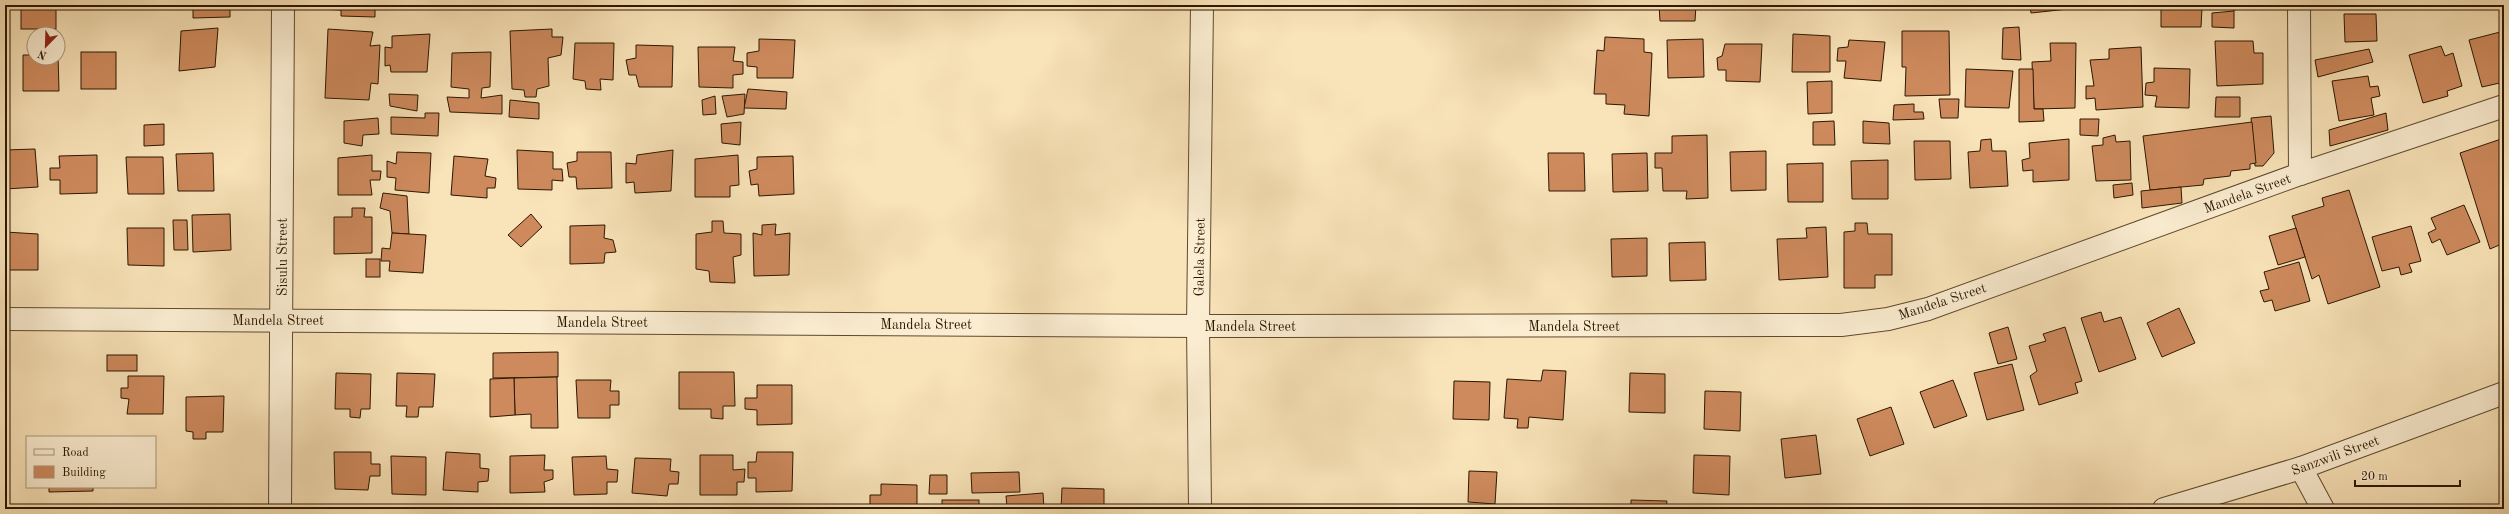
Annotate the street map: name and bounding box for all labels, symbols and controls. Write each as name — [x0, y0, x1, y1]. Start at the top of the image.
north arrow — [26, 26, 66, 66]
text: N — [36, 47, 49, 61]
street label: Mandela Street — [2202, 172, 2293, 216]
street label: Galela Street — [1192, 217, 1208, 297]
street label: Sisulu Street — [276, 218, 290, 296]
street label: Mandela Street — [1897, 281, 1988, 323]
street label: Mandela Street — [232, 314, 324, 328]
street label: Mandela Street — [556, 316, 648, 330]
street label: Mandela Street — [880, 318, 972, 332]
street label: Mandela Street — [1204, 320, 1296, 334]
street label: Mandela Street — [1528, 320, 1620, 334]
street label: Sanzwili Street — [2289, 434, 2381, 478]
legend — [26, 436, 156, 488]
text: Road — [62, 447, 89, 459]
scale bar — [2355, 462, 2460, 488]
text: Building — [62, 467, 106, 479]
text: 20 m — [2361, 471, 2388, 483]

